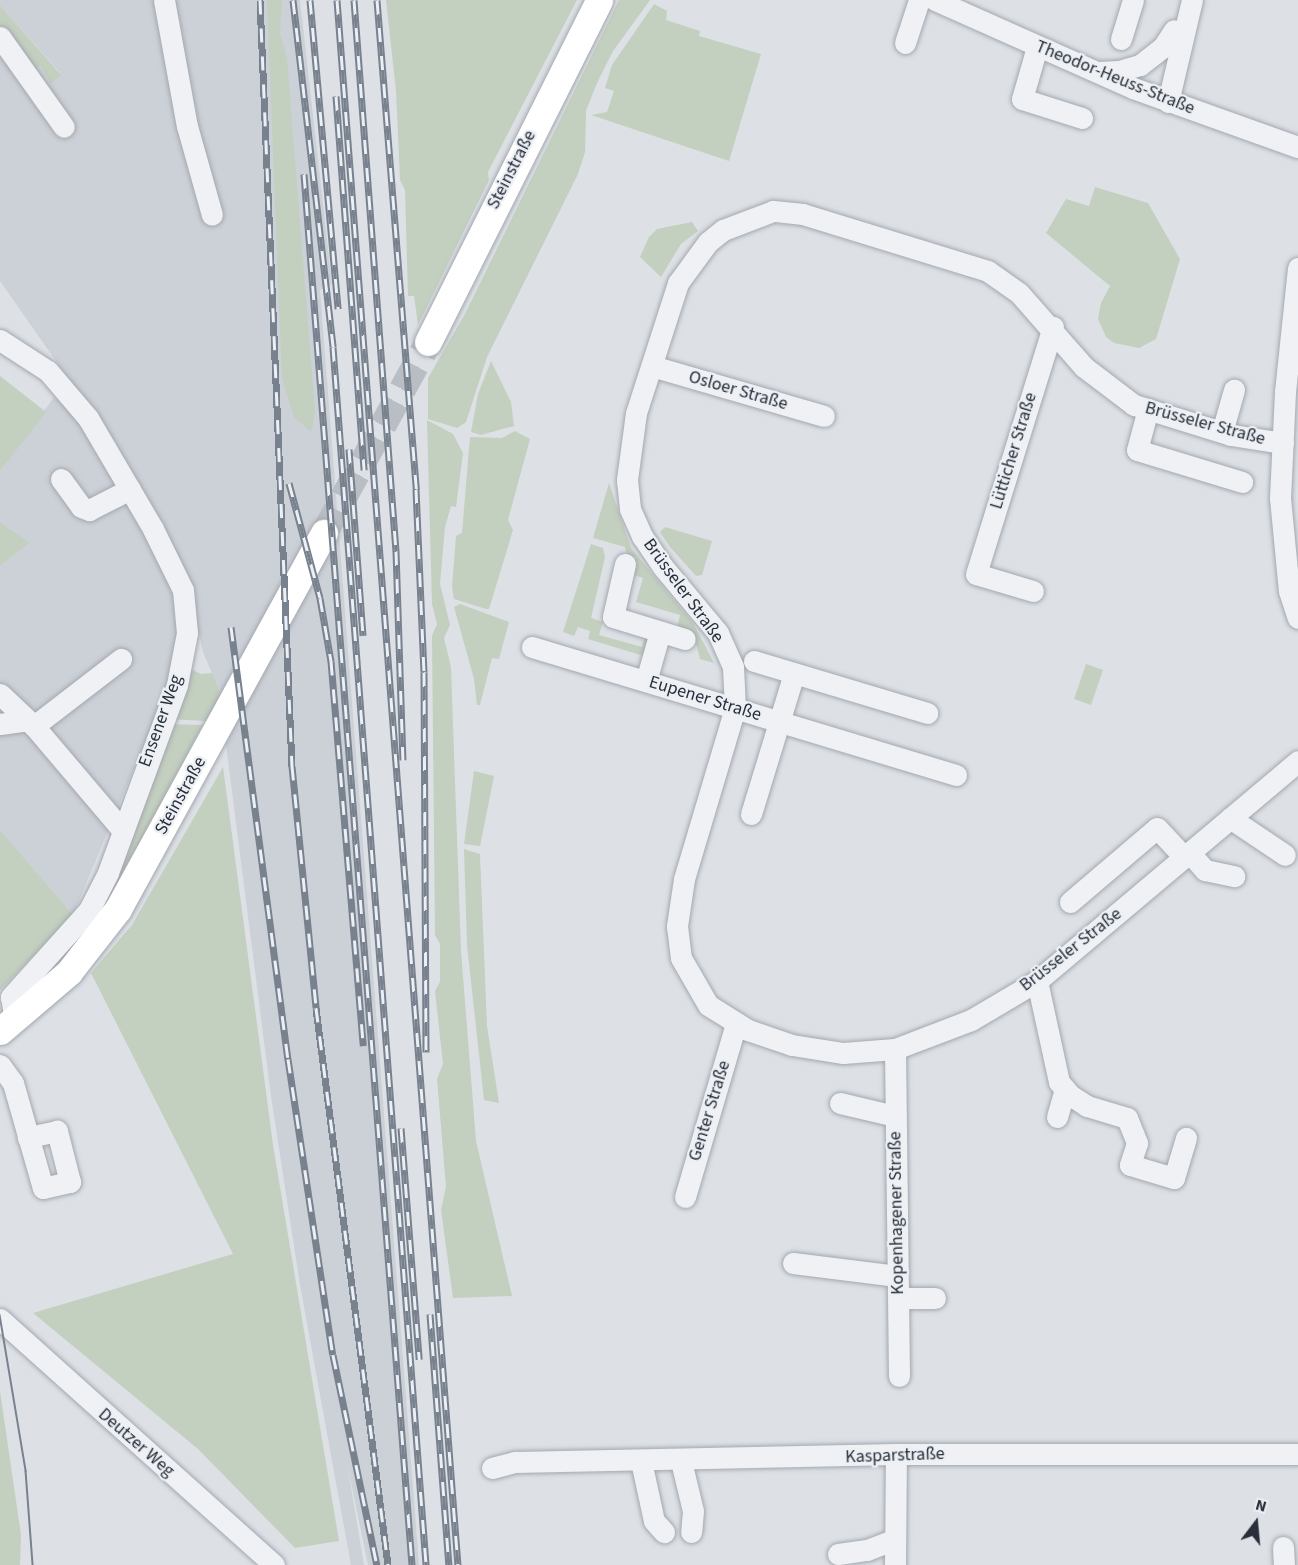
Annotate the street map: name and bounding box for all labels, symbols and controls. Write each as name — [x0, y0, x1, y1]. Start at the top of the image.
street label: Theodor-Heuss-Straße — [1032, 36, 1198, 120]
street label: Steinstraße — [483, 127, 541, 213]
street label: Osloer Straße — [686, 367, 790, 415]
street label: Lütticher Straße — [986, 390, 1042, 512]
street label: Brüsseler Straße — [1143, 398, 1267, 450]
street label: Brüsseler Straße — [638, 535, 728, 647]
street label: Ensener Weg — [134, 672, 188, 770]
street label: Eupener Straße — [646, 672, 764, 726]
street label: Steinstraße — [151, 753, 211, 839]
street label: Brüsseler Straße — [1016, 903, 1126, 997]
street label: Genter Straße — [684, 1058, 736, 1164]
street label: Kopenhagener Straße — [885, 1131, 909, 1295]
street label: Deutzer Weg — [93, 1404, 179, 1482]
street label: Kasparstraße — [845, 1443, 945, 1469]
north arrow — [1226, 1493, 1286, 1553]
text: N — [1253, 1494, 1269, 1518]

